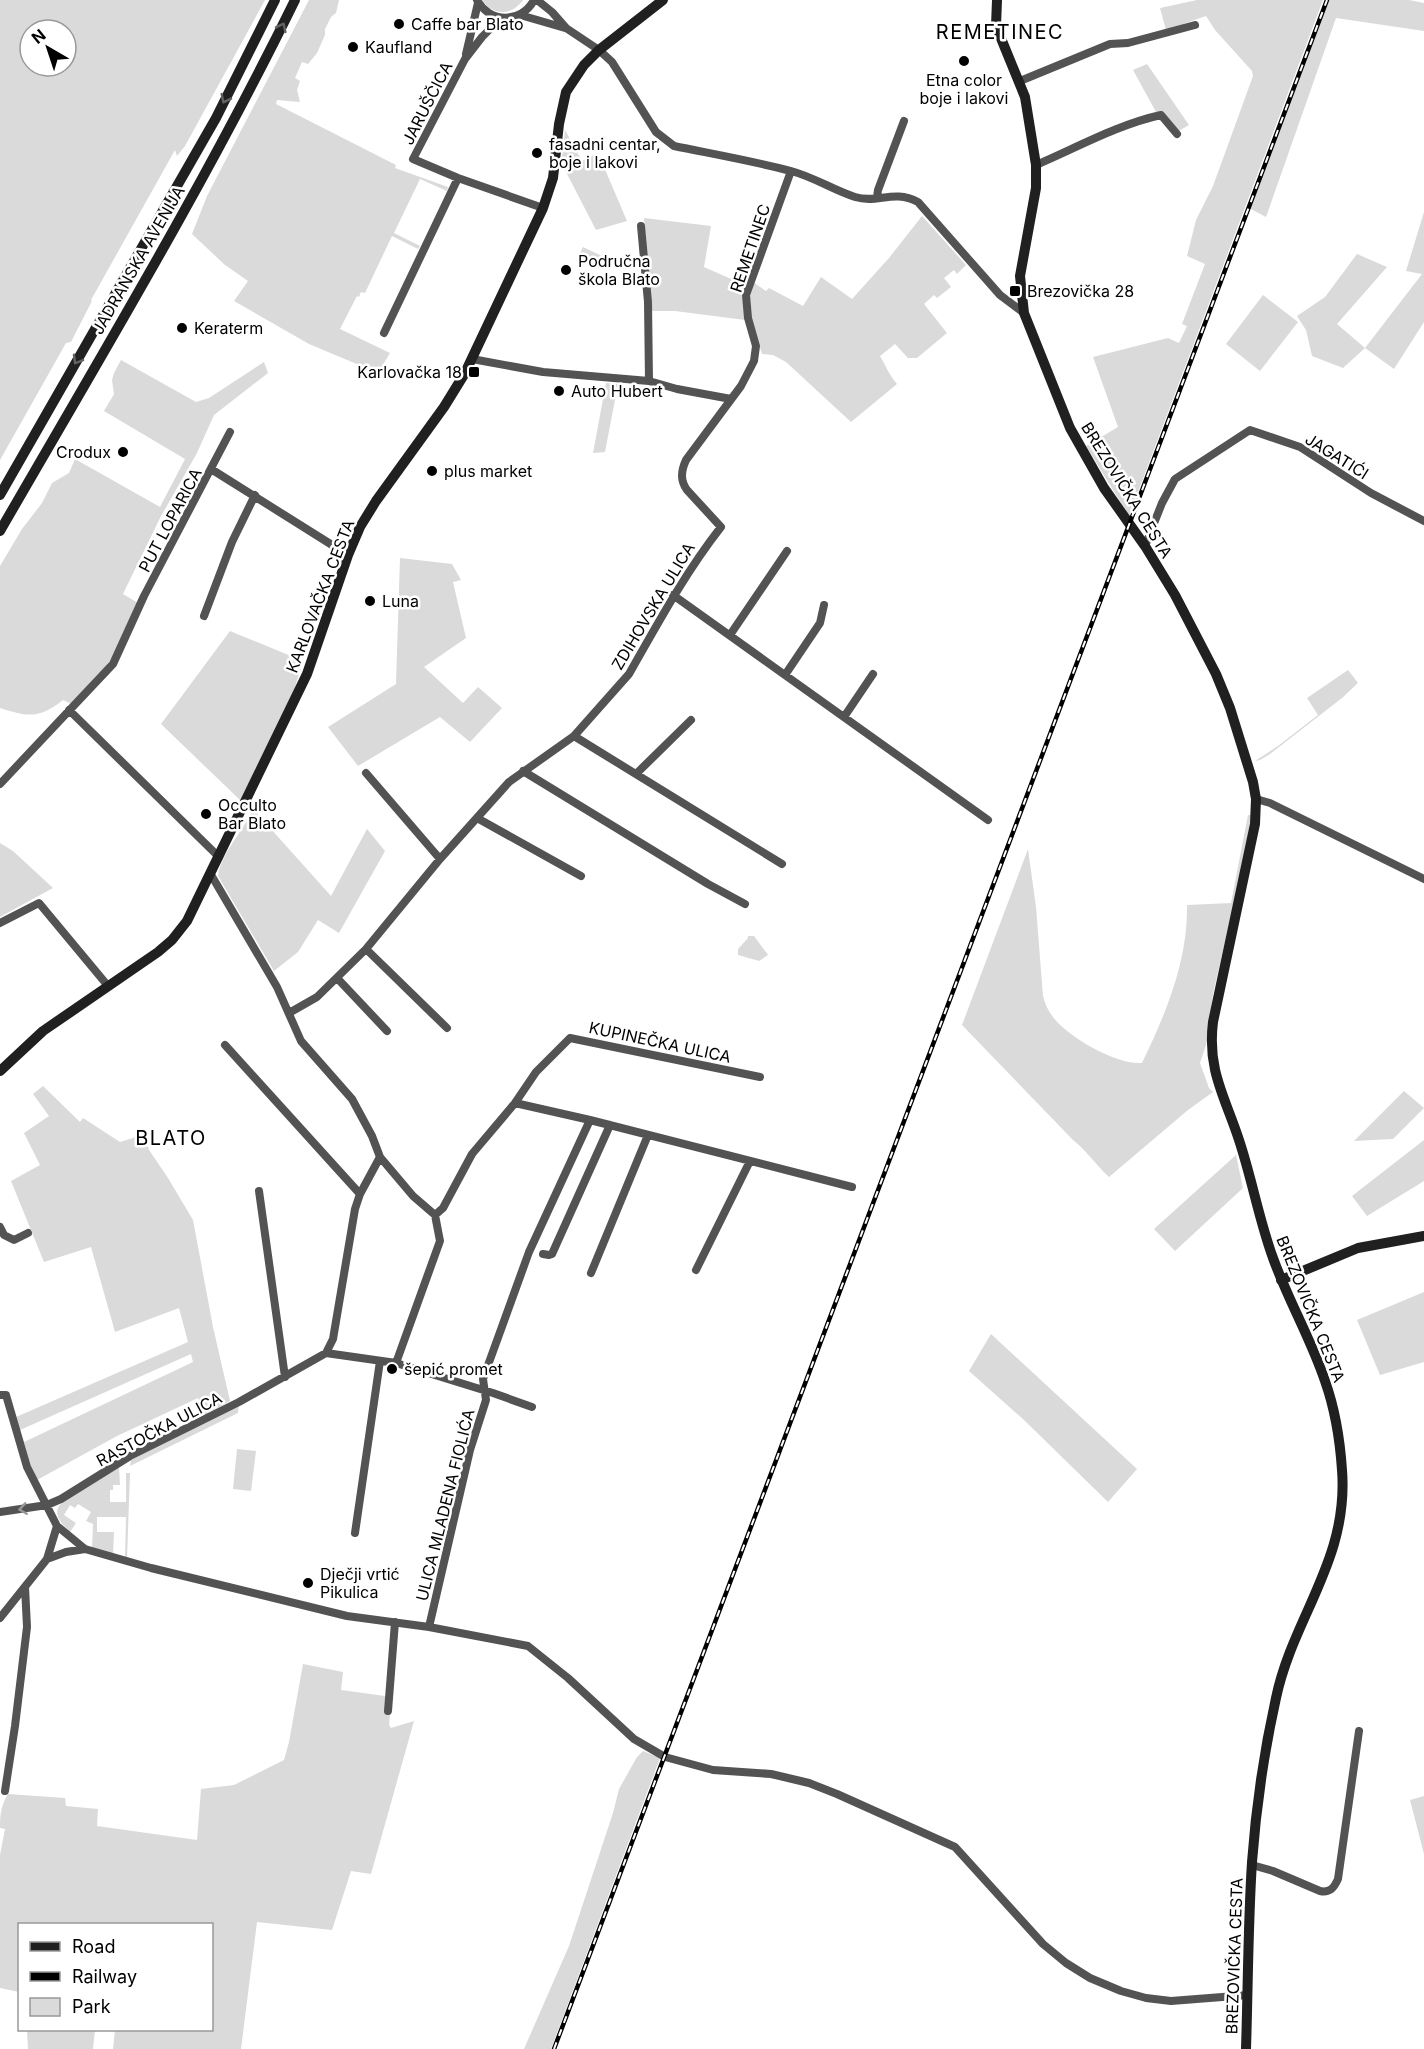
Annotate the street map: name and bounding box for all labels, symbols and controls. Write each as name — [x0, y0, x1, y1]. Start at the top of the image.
place label: Caffe bar Blato — [411, 14, 524, 34]
marker: Caffe bar Blato — [392, 17, 406, 31]
north arrow — [18, 18, 78, 78]
district label: REMETINEC — [936, 20, 1064, 44]
one-way arrow — [274, 22, 286, 33]
text: N — [28, 25, 50, 48]
place label: Kaufland — [365, 37, 432, 57]
marker: Kaufland — [346, 40, 360, 54]
marker: Etna color boje i lakovi — [957, 54, 971, 68]
street label: JARUŠČICA — [397, 58, 457, 148]
place label: Etna color boje i lakovi — [920, 70, 1008, 108]
one-way arrow — [221, 93, 233, 104]
place label: fasadni centar, boje i lakovi — [549, 134, 661, 172]
marker: fasadni centar, boje i lakovi — [530, 146, 544, 160]
street label: JADRANSKA AVENIJA — [87, 182, 189, 338]
street label: REMETINEC — [726, 201, 774, 295]
place label: Područna škola Blato — [578, 251, 660, 289]
marker: Područna škola Blato — [559, 263, 573, 277]
place label: Brezovička 28 — [1027, 281, 1134, 301]
marker: Brezovička 28 — [1008, 284, 1022, 298]
place label: Keraterm — [194, 318, 263, 338]
marker: Keraterm — [175, 321, 189, 335]
one-way arrow — [73, 354, 84, 365]
place label: Karlovačka 18 — [357, 362, 462, 382]
marker: Karlovačka 18 — [467, 365, 481, 379]
place label: Auto Hubert — [571, 381, 663, 401]
marker: Auto Hubert — [552, 384, 566, 398]
street label: BREZOVIČKA CESTA — [1077, 418, 1177, 562]
street label: JAGATIĆI — [1302, 429, 1372, 483]
place label: Crodux — [56, 442, 111, 462]
marker: Crodux — [116, 445, 130, 459]
place label: plus market — [444, 461, 532, 481]
marker: plus market — [425, 464, 439, 478]
street label: PUT LOPARICA — [134, 465, 206, 575]
street label: KARLOVAČKA CESTA — [282, 517, 358, 675]
street label: ZDIHOVSKA ULICA — [607, 539, 699, 673]
place label: Luna — [382, 591, 419, 611]
marker: Luna — [363, 594, 377, 608]
place label: Occulto Bar Blato — [218, 795, 286, 833]
marker: Occulto Bar Blato — [199, 807, 213, 821]
street label: KUPINEČKA ULICA — [587, 1017, 733, 1067]
district label: BLATO — [135, 1126, 207, 1150]
street label: BREZOVIČKA CESTA — [1272, 1233, 1350, 1385]
place label: šepić promet — [404, 1359, 503, 1379]
marker: šepić promet — [385, 1362, 399, 1376]
street label: RASTOČKA ULICA — [93, 1387, 225, 1471]
street label: ULICA MLADENA FIOLIĆA — [411, 1407, 479, 1603]
one-way arrow — [19, 1502, 28, 1514]
place label: Dječji vrtić Pikulica — [320, 1564, 400, 1602]
marker: Dječji vrtić Pikulica — [301, 1576, 315, 1590]
street label: BREZOVIČKA CESTA — [1221, 1877, 1247, 2035]
legend — [18, 1923, 213, 2031]
text: Road — [72, 1936, 115, 1957]
text: Railway — [72, 1966, 137, 1987]
text: Park — [72, 1996, 111, 2017]

